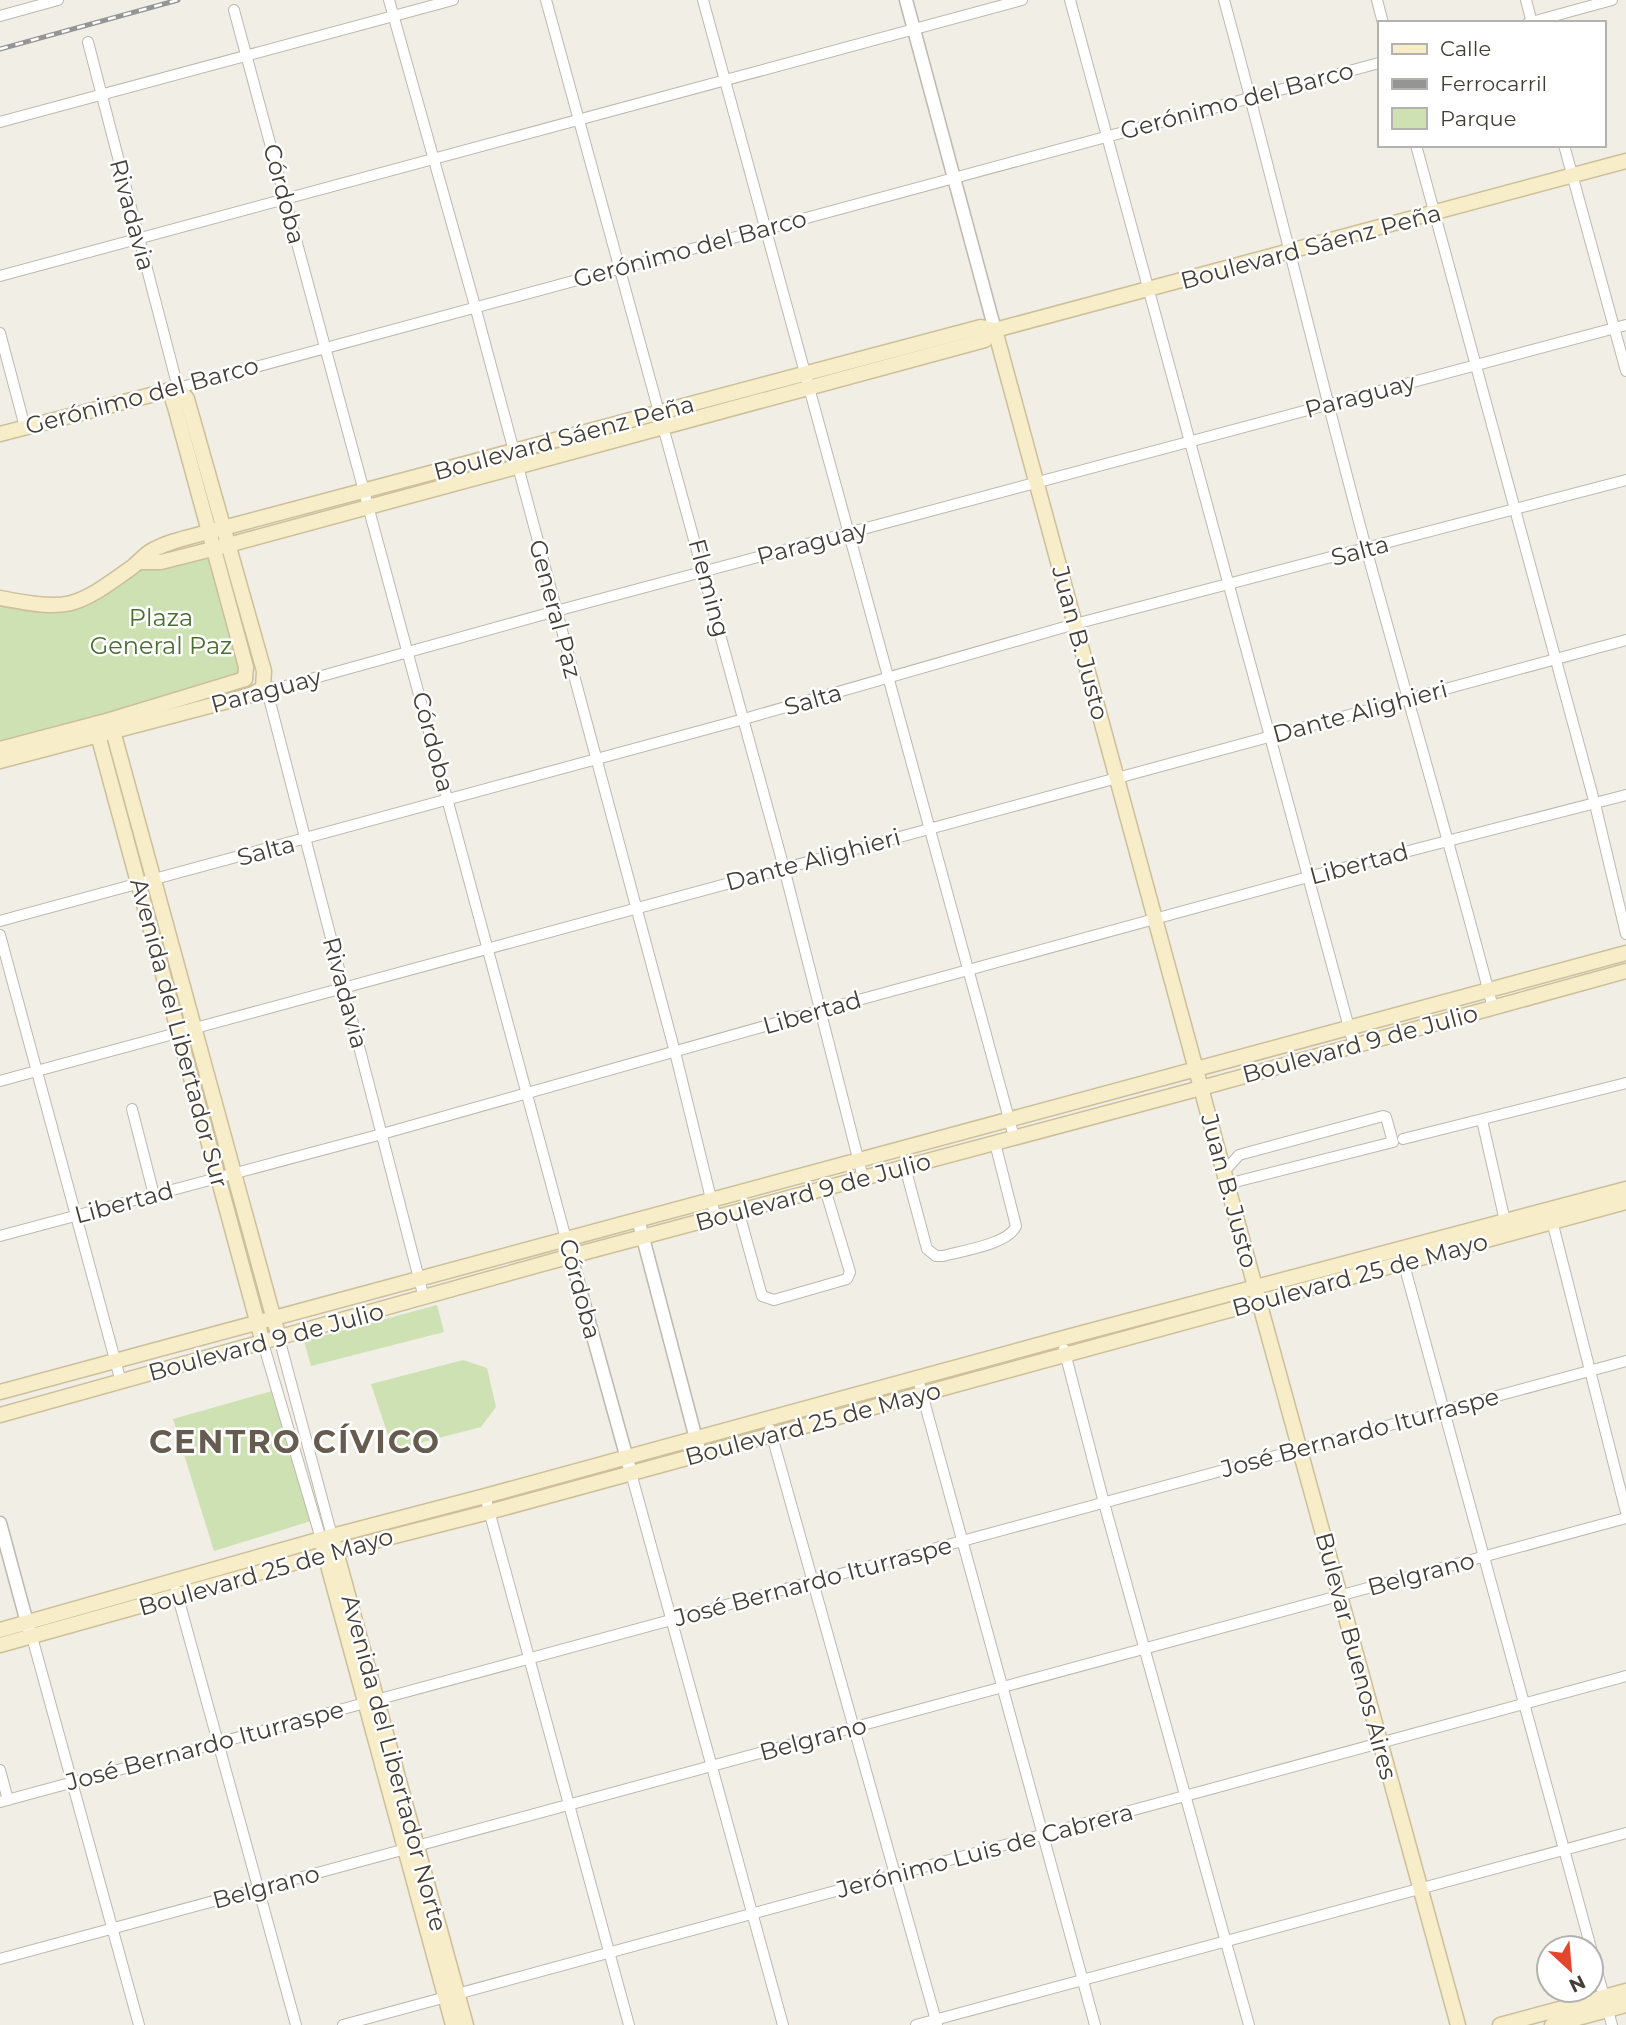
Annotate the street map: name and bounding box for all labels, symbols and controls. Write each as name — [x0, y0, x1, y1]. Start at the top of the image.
legend — [1378, 21, 1605, 147]
text: Calle — [1440, 36, 1491, 61]
street label: Gerónimo del Barco — [1117, 55, 1357, 146]
text: Ferrocarril — [1440, 71, 1547, 96]
text: Parque — [1440, 106, 1516, 131]
street label: Córdoba — [257, 141, 312, 247]
street label: Rivadavia — [104, 156, 161, 274]
street label: Boulevard Sáenz Peña — [1177, 198, 1444, 295]
street label: Gerónimo del Barco — [570, 203, 810, 294]
street label: Gerónimo del Barco — [22, 350, 262, 441]
street label: Paraguay — [1301, 367, 1418, 424]
street label: Boulevard Sáenz Peña — [430, 389, 697, 486]
street label: Paraguay — [753, 514, 870, 571]
street label: Salta — [1328, 529, 1392, 572]
street label: Fleming — [682, 535, 737, 640]
street label: General Paz — [523, 536, 588, 682]
street label: Juan B. Justo — [1046, 562, 1115, 723]
park label: Plaza General Paz — [90, 603, 232, 660]
street label: Paraguay — [207, 662, 324, 719]
street label: Dante Alighieri — [1269, 674, 1451, 749]
street label: Salta — [781, 678, 845, 722]
street label: Córdoba — [406, 689, 461, 795]
street label: Dante Alighieri — [722, 822, 904, 897]
street label: Salta — [234, 829, 298, 872]
street label: Libertad — [1306, 836, 1411, 891]
street label: Avenida del Libertador Sur — [124, 875, 235, 1191]
street label: Rivadavia — [317, 934, 374, 1052]
street label: Libertad — [759, 985, 864, 1040]
street label: Boulevard 9 de Julio — [1239, 998, 1481, 1089]
street label: Juan B. Justo — [1195, 1110, 1264, 1271]
street label: Boulevard 9 de Julio — [692, 1146, 934, 1237]
street label: Libertad — [71, 1175, 176, 1230]
street label: Boulevard 25 de Mayo — [1229, 1226, 1491, 1323]
street label: Córdoba — [553, 1236, 608, 1342]
street label: Boulevard 9 de Julio — [145, 1296, 387, 1387]
street label: Boulevard 25 de Mayo — [682, 1375, 944, 1472]
street label: José Bernardo Iturraspe — [1217, 1381, 1502, 1484]
district label: CENTRO CÍVICO — [149, 1422, 441, 1461]
street label: Boulevard 25 de Mayo — [135, 1521, 396, 1622]
street label: Bulevar Buenos Aires — [1310, 1529, 1403, 1783]
street label: José Bernardo Iturraspe — [670, 1530, 955, 1633]
street label: Belgrano — [1364, 1545, 1478, 1602]
street label: Avenida del Libertador Norte — [336, 1592, 453, 1934]
street label: José Bernardo Iturraspe — [62, 1694, 347, 1797]
street label: Belgrano — [756, 1710, 870, 1767]
street label: Jerónimo Luis de Cabrera — [832, 1797, 1136, 1904]
street label: Belgrano — [209, 1858, 323, 1915]
north arrow — [1535, 1934, 1605, 2004]
text: N — [1565, 1970, 1589, 1998]

